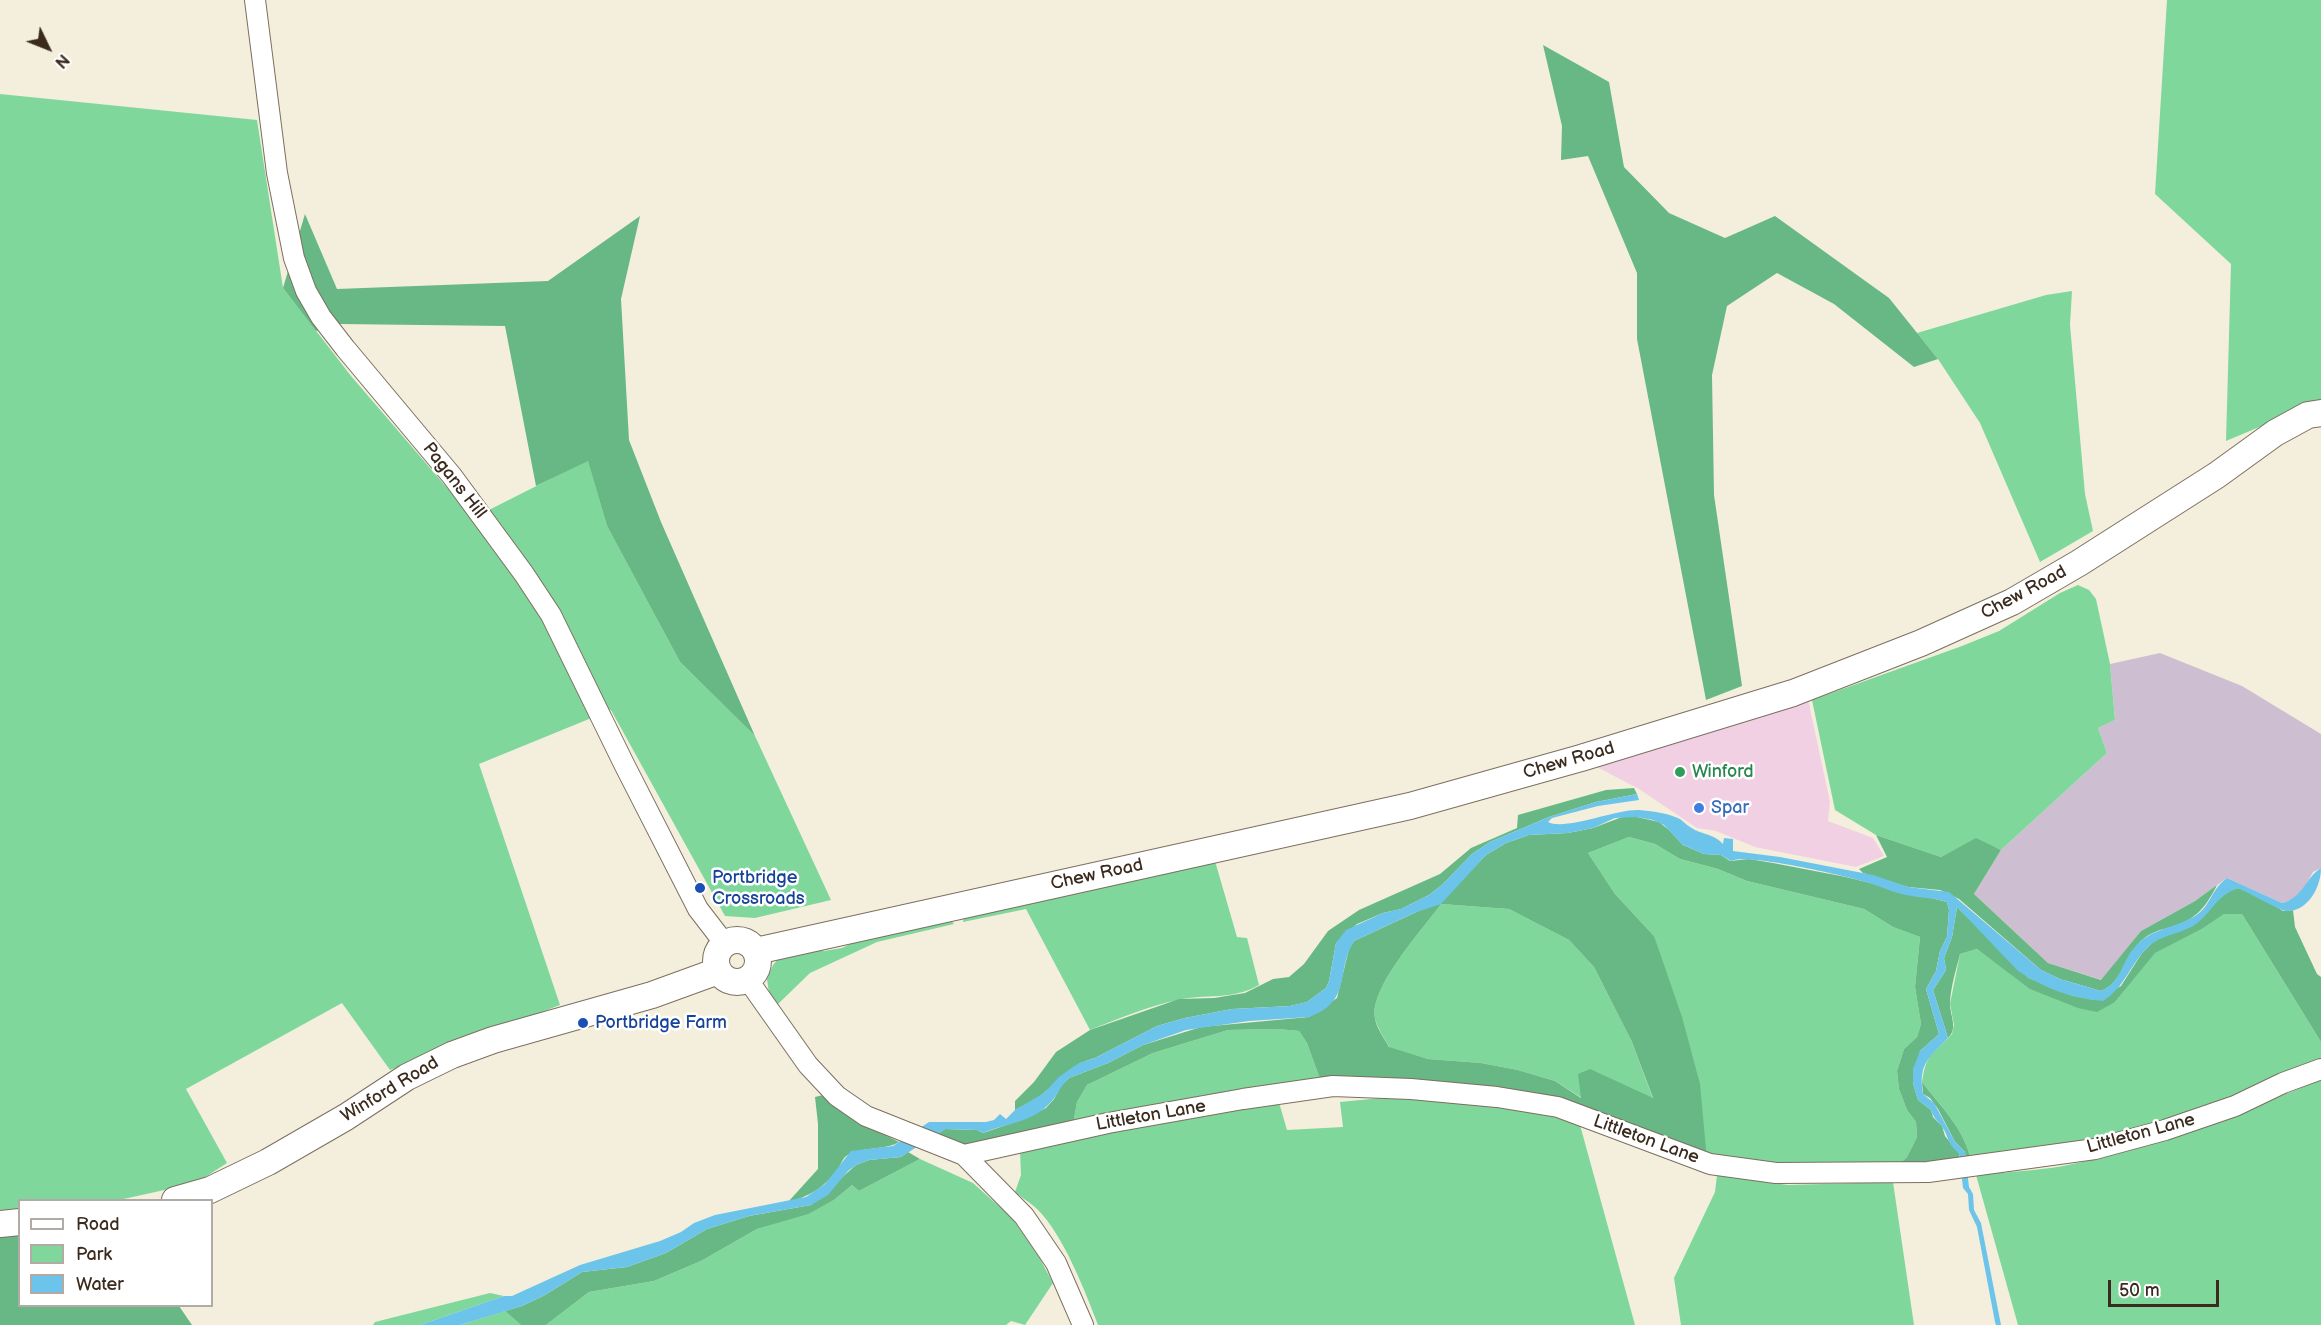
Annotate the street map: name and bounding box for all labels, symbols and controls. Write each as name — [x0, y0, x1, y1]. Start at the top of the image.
north arrow — [18, 18, 78, 78]
text: N — [50, 50, 73, 71]
street label: Pagans Hill — [418, 439, 490, 523]
street label: Chew Road — [1977, 561, 2071, 625]
street label: Chew Road — [1521, 738, 1617, 784]
place label: Winford — [1692, 761, 1754, 783]
marker: Winford — [1673, 765, 1687, 779]
place label: Spar — [1711, 797, 1749, 819]
marker: Spar — [1692, 801, 1706, 815]
street label: Chew Road — [1049, 855, 1145, 895]
place label: Portbridge Crossroads — [712, 867, 805, 910]
marker: Portbridge Crossroads — [693, 881, 707, 895]
place label: Portbridge Farm — [595, 1012, 727, 1034]
marker: Portbridge Farm — [576, 1016, 590, 1030]
street label: Winford Road — [337, 1052, 443, 1128]
street label: Littleton Lane — [1094, 1096, 1208, 1136]
street label: Littleton Lane — [2084, 1109, 2198, 1159]
street label: Littleton Lane — [1590, 1111, 1702, 1169]
legend — [18, 1199, 213, 1307]
text: Road — [76, 1214, 120, 1235]
text: Park — [76, 1244, 112, 1265]
scale bar — [2111, 1268, 2222, 1306]
text: Water — [76, 1274, 124, 1295]
text: 50 m — [2119, 1280, 2160, 1301]

